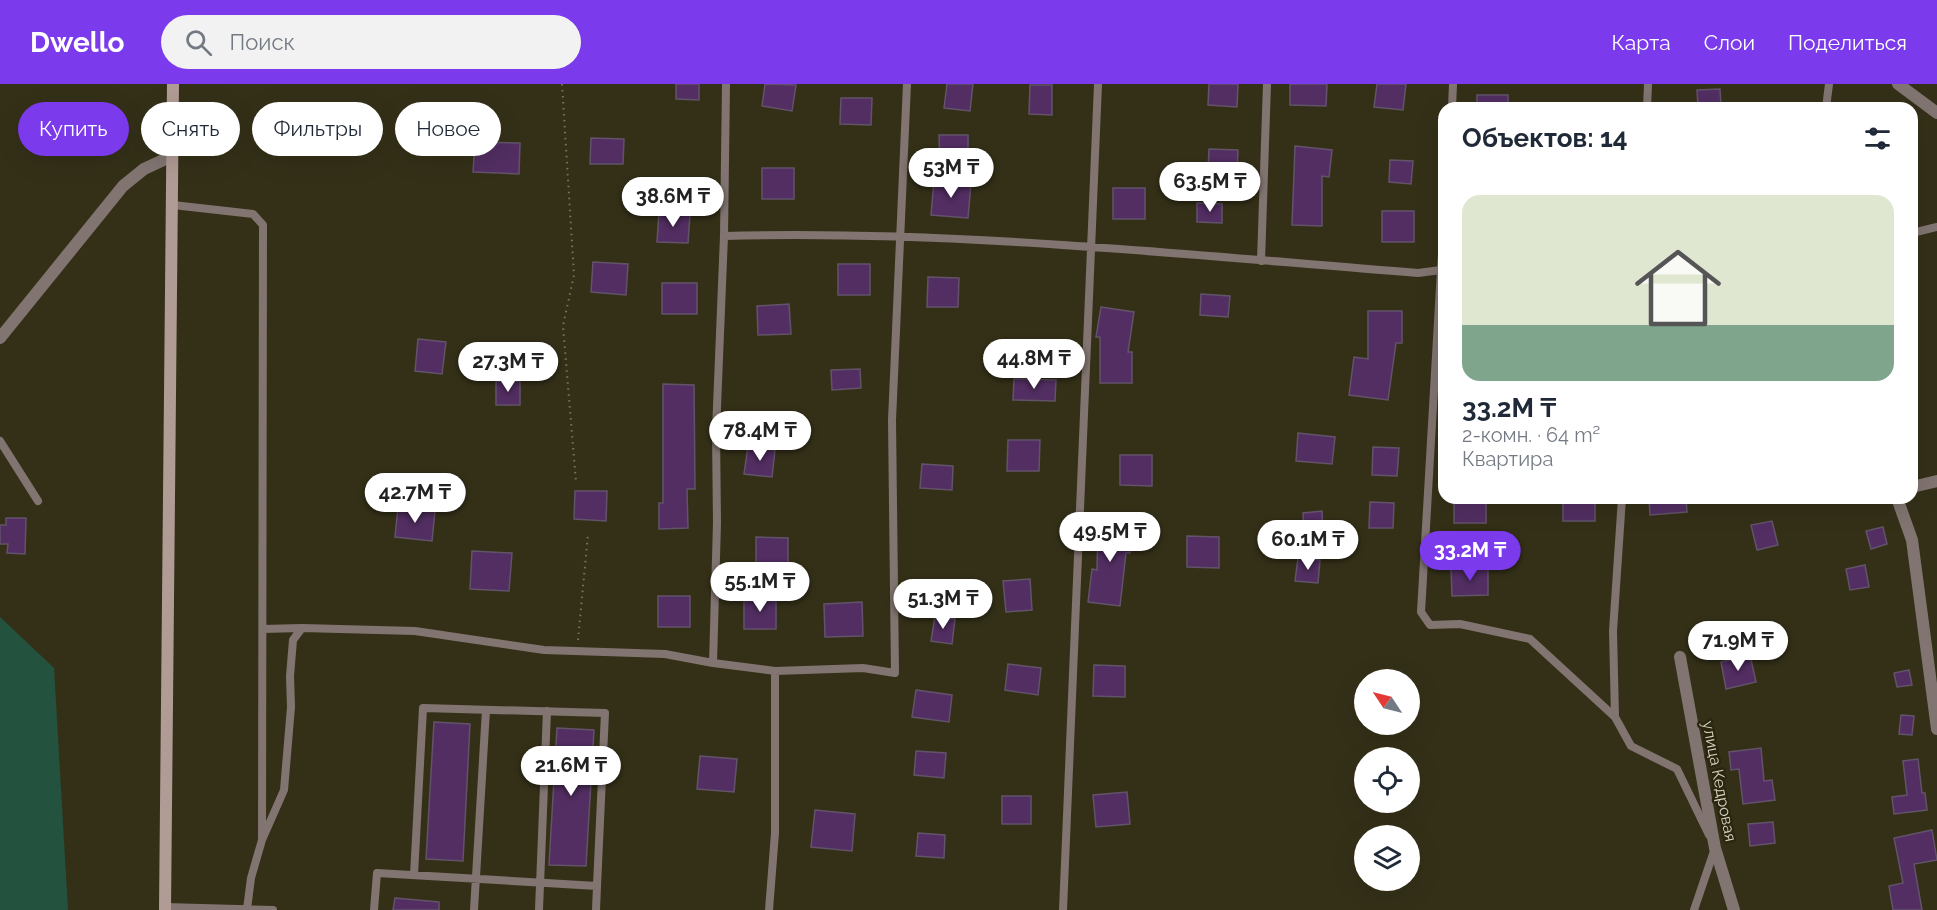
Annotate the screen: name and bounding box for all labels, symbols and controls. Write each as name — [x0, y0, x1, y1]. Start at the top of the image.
search box — [161, 15, 581, 69]
text: Dwello — [30, 26, 125, 59]
icon: search — [182, 26, 215, 59]
text: Поиск — [230, 29, 295, 55]
text: Карта — [1612, 30, 1671, 55]
text: Слои — [1704, 30, 1755, 55]
text: Поделиться — [1788, 30, 1907, 55]
chip: Купить — [18, 102, 129, 156]
chip: Снять — [141, 102, 240, 156]
chip: Фильтры — [252, 102, 383, 156]
chip: Новое — [395, 102, 501, 156]
icon: filters — [1861, 122, 1894, 155]
text: Объектов: 14 — [1462, 123, 1628, 153]
pin: 53M ₸ — [909, 148, 993, 199]
text: 53M ₸ — [923, 155, 979, 179]
pin: 63.5M ₸ — [1155, 162, 1265, 213]
text: 63.5M ₸ — [1173, 169, 1247, 193]
pin: 38.6M ₸ — [618, 177, 728, 228]
text: 38.6M ₸ — [636, 184, 710, 208]
icon: home — [1624, 234, 1732, 342]
pin: 44.8M ₸ — [979, 339, 1089, 390]
pin: 27.3M ₸ — [453, 342, 563, 393]
text: 44.8M ₸ — [997, 346, 1071, 370]
text: 27.3M ₸ — [472, 349, 544, 373]
text: 33.2M ₸ — [1462, 393, 1556, 423]
pin: 78.4M ₸ — [705, 411, 815, 462]
text: 78.4M ₸ — [723, 418, 797, 442]
text: 2-комн. · 64 m² — [1462, 423, 1600, 447]
text: Квартира — [1462, 447, 1553, 471]
pin: 42.7M ₸ — [360, 473, 470, 524]
text: 42.7M ₸ — [379, 480, 451, 504]
pin: 49.5M ₸ — [1055, 512, 1165, 563]
text: 49.5M ₸ — [1073, 519, 1147, 543]
pin: 60.1M ₸ — [1253, 520, 1363, 571]
text: 60.1M ₸ — [1271, 527, 1345, 551]
pin: 33.2M ₸ — [1415, 531, 1525, 582]
text: 33.2M ₸ — [1434, 538, 1506, 562]
pin: 55.1M ₸ — [705, 562, 815, 613]
text: 55.1M ₸ — [724, 569, 796, 593]
pin: 51.3M ₸ — [888, 579, 998, 630]
text: 51.3M ₸ — [907, 586, 979, 610]
pin: 71.9M ₸ — [1683, 621, 1793, 672]
text: 71.9M ₸ — [1702, 628, 1774, 652]
north arrow — [1354, 669, 1420, 735]
map controls — [1354, 669, 1420, 891]
street label: улица Кедровая — [1698, 719, 1741, 843]
pin: 21.6M ₸ — [516, 746, 626, 797]
button: locate — [1354, 747, 1420, 813]
text: 21.6M ₸ — [535, 753, 607, 777]
button: layers — [1354, 825, 1420, 891]

